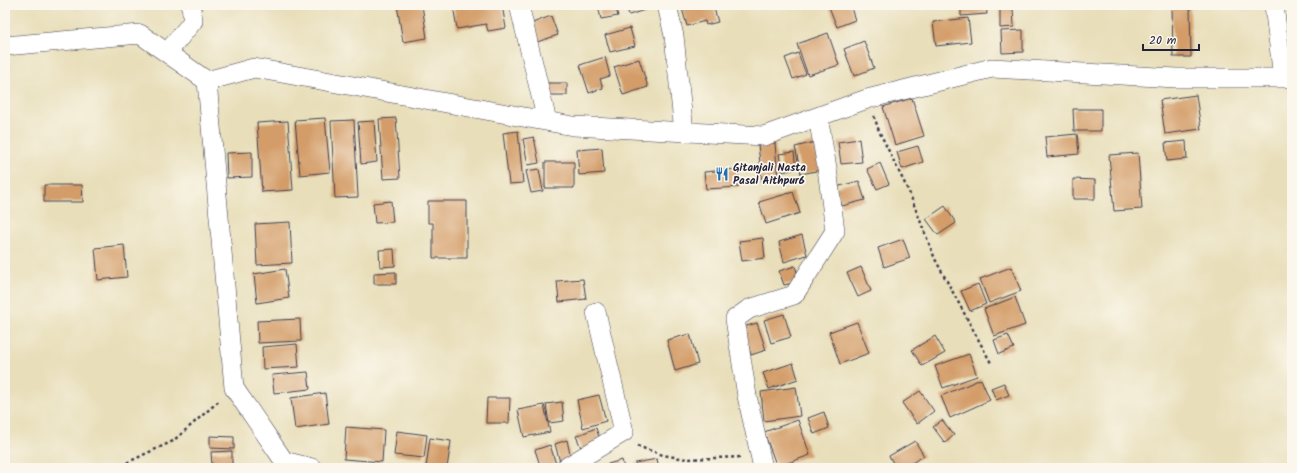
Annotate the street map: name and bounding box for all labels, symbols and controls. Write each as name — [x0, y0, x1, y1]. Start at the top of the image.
scale bar — [1143, 26, 1199, 52]
text: 20 m — [1149, 31, 1177, 50]
place label: Gitanjali Nasta Pasal Aithpur6 — [733, 159, 806, 190]
restaurant icon: Gitanjali Nasta Pasal Aithpur6 — [714, 166, 730, 182]

